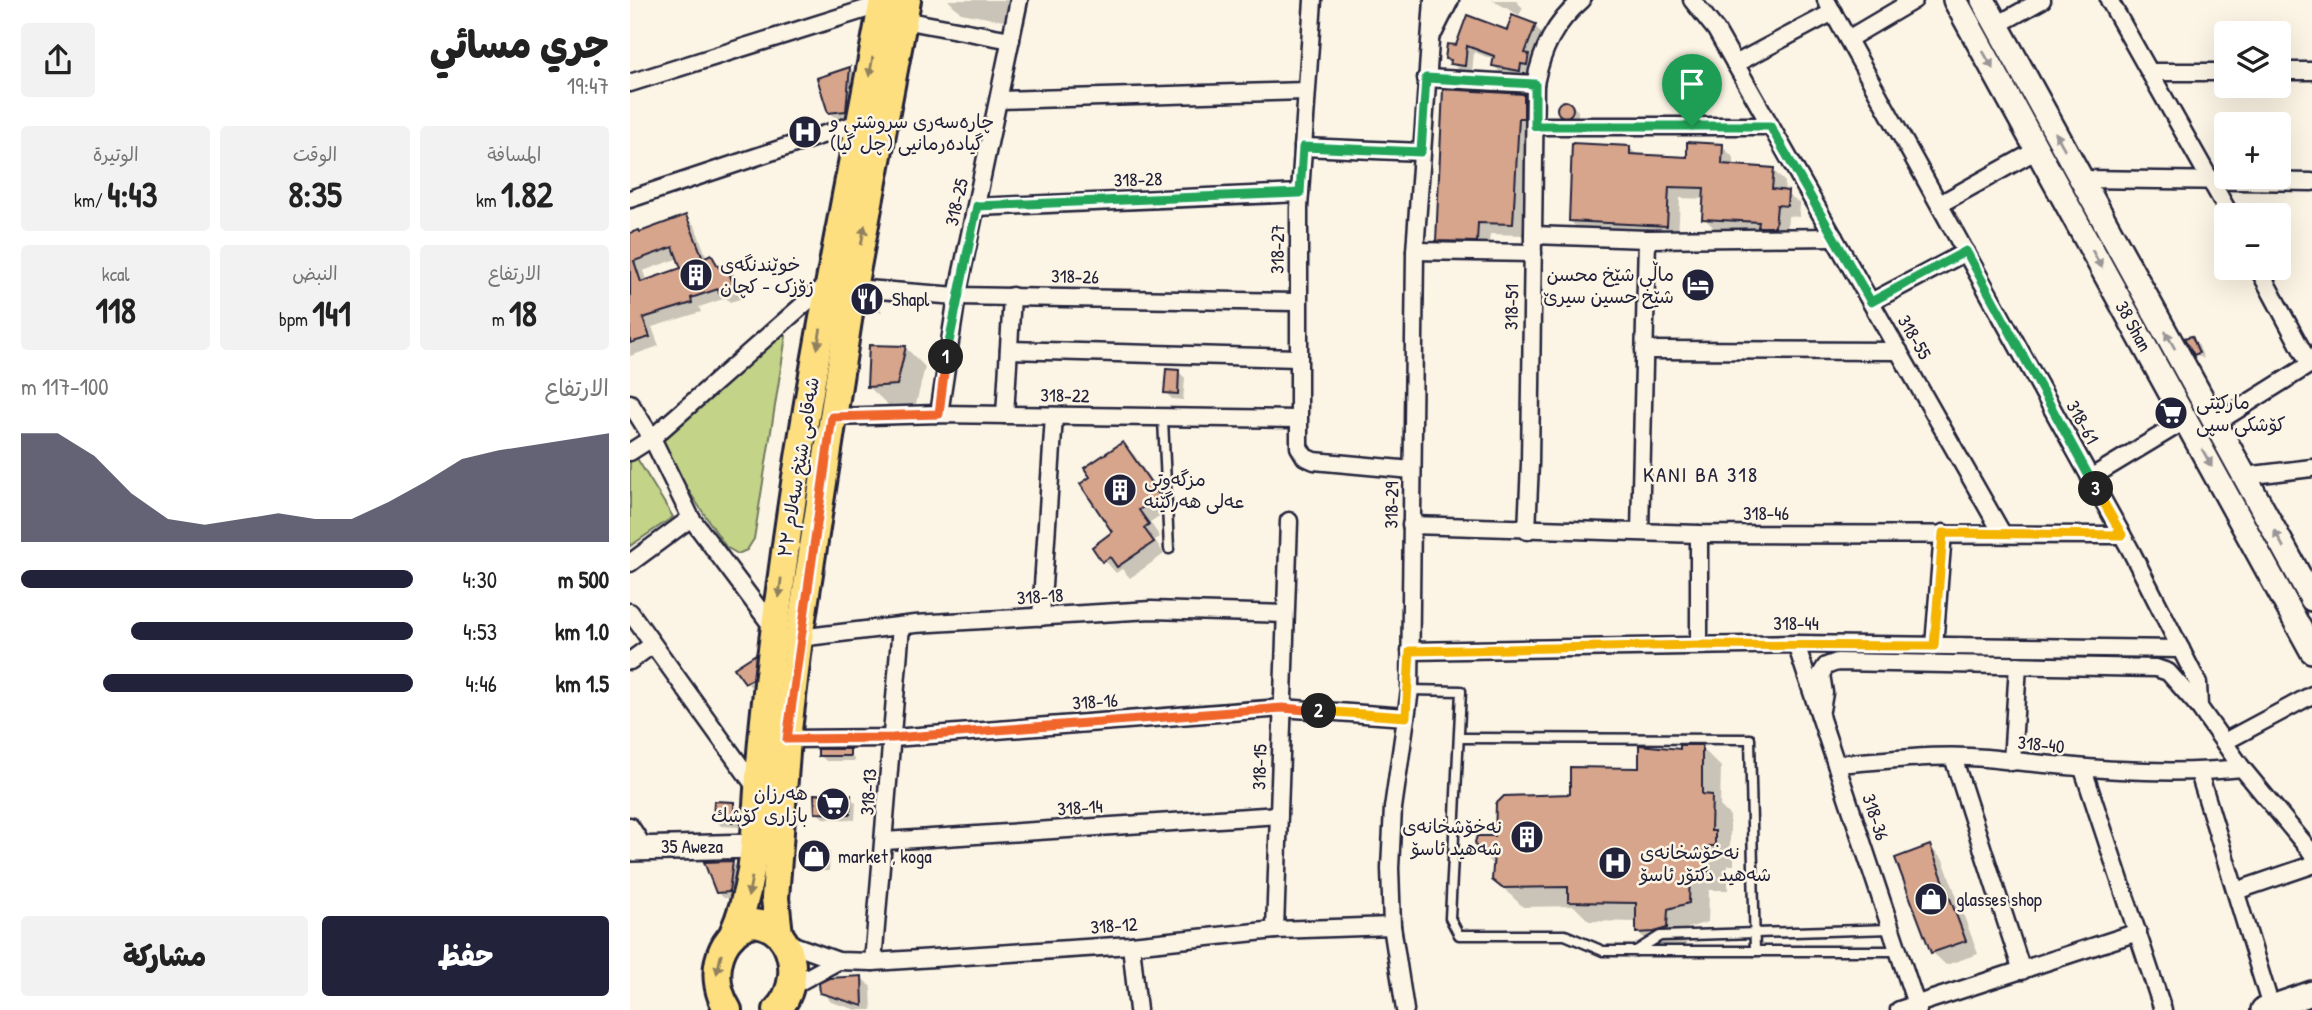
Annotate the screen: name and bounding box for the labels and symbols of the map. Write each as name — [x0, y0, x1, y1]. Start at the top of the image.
one-way arrow — [1982, 50, 1994, 70]
pin — [1662, 54, 1722, 126]
one-way arrow — [865, 56, 876, 78]
place label: چارەسەری سروشتی و گیادەرمانیی (چل گیا) — [828, 108, 994, 156]
hospital icon: چارەسەری سروشتی و گیادەرمانیی (چل گیا) — [786, 113, 824, 151]
one-way arrow — [2054, 131, 2066, 151]
street label: 318-28 — [1113, 165, 1163, 193]
street label: 318-25 — [938, 176, 974, 228]
one-way arrow — [858, 224, 869, 246]
street label: 318-27 — [1264, 224, 1290, 274]
one-way arrow — [2091, 249, 2103, 269]
place label: خوێندنگەی زۆزک - کچان — [720, 251, 814, 299]
building icon: خوێندنگەی زۆزک - کچان — [677, 256, 715, 294]
place label: ماڵی شێخ محسن شێخ حسین سیرێ — [1543, 261, 1674, 309]
street label: 318-26 — [1051, 263, 1099, 289]
hotel icon: ماڵی شێخ محسن شێخ حسین سیرێ — [1679, 266, 1717, 304]
restaurant icon: Shapl — [848, 280, 886, 318]
street label: 318-51 — [1498, 284, 1524, 330]
place label: Shapl — [892, 286, 930, 312]
street label: 38 Shan — [2110, 296, 2158, 356]
street label: 318-55 — [1892, 310, 1938, 364]
one-way arrow — [813, 328, 824, 350]
one-way arrow — [2164, 330, 2176, 350]
pin: 1 — [928, 340, 964, 374]
street label: شەقامی شێخ سەلام ٣٣ — [771, 375, 827, 559]
street label: 318-22 — [1040, 382, 1090, 408]
place label: مارکێتی کۆشکی سپی — [2196, 389, 2286, 437]
supermarket icon: مارکێتی کۆشکی سپی — [2152, 394, 2190, 432]
street label: 318-61 — [2061, 396, 2106, 448]
one-way arrow — [2201, 449, 2213, 468]
district label: KANI BA 318 — [1643, 460, 1759, 489]
place label: مزگەوتی عەلی هەرگێنە — [1144, 466, 1245, 514]
building icon: مزگەوتی عەلی هەرگێنە — [1101, 471, 1139, 509]
pin: 3 — [2078, 472, 2114, 506]
street label: 318-29 — [1378, 481, 1404, 529]
street label: 318-46 — [1743, 500, 1789, 526]
one-way arrow — [2274, 529, 2286, 549]
one-way arrow — [774, 577, 785, 599]
street label: 318-18 — [1016, 581, 1064, 611]
street label: 318-44 — [1773, 610, 1819, 636]
street label: 318-16 — [1071, 686, 1119, 716]
pin: 2 — [1302, 694, 1336, 728]
street label: 318-40 — [2016, 729, 2066, 759]
street label: 318-15 — [1245, 743, 1273, 791]
street label: 318-13 — [853, 768, 883, 816]
place label: هەرزان بازاری کۆشك — [711, 780, 808, 828]
supermarket icon: هەرزان بازاری کۆشك — [814, 785, 852, 823]
street label: 318-36 — [1856, 790, 1896, 844]
street label: 318-14 — [1056, 792, 1104, 822]
place label: نەخۆشخانەی شەهید ئاسۆ — [1402, 813, 1502, 861]
building icon: نەخۆشخانەی شەهید ئاسۆ — [1508, 818, 1546, 856]
street label: 35 Aweza — [661, 833, 724, 859]
shop icon: market , koga — [795, 837, 833, 875]
place label: نەخۆشخانەی شەهید دکتۆر ئاسۆ — [1638, 839, 1771, 887]
place label: market , koga — [838, 843, 932, 869]
hospital icon: نەخۆشخانەی شەهید دکتۆر ئاسۆ — [1596, 844, 1634, 882]
one-way arrow — [744, 876, 755, 898]
shop icon: glasses shop — [1912, 880, 1950, 918]
place label: glasses shop — [1956, 886, 2042, 912]
street label: 318-12 — [1090, 910, 1139, 940]
one-way arrow — [713, 953, 724, 975]

